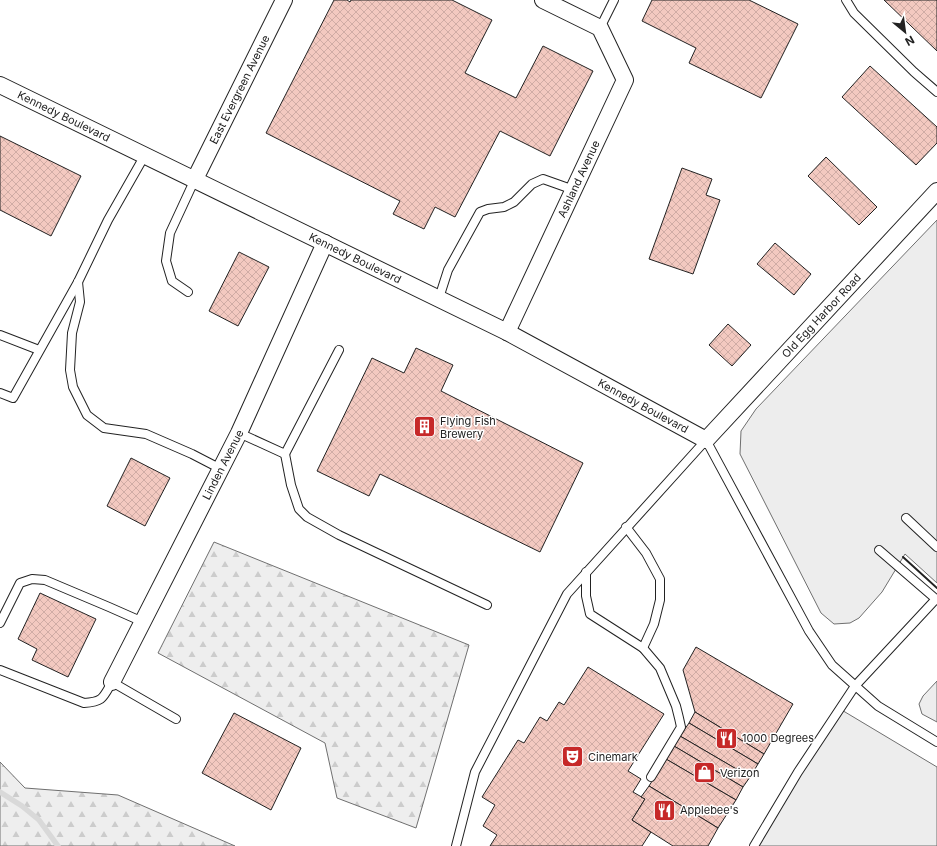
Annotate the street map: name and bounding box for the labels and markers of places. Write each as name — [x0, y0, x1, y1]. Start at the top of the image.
building icon: Flying Fish Brewery — [412, 414, 438, 440]
place label: Flying Fish Brewery — [440, 414, 496, 441]
restaurant icon: 1000 Degrees — [714, 725, 740, 751]
place label: 1000 Degrees — [742, 731, 814, 745]
theatre icon: Cinemark — [559, 744, 585, 770]
place label: Cinemark — [588, 750, 638, 764]
shop icon: Verizon — [692, 760, 718, 786]
place label: Verizon — [720, 766, 759, 780]
restaurant icon: Applebee's — [651, 797, 677, 823]
place label: Applebee's — [680, 803, 739, 817]

